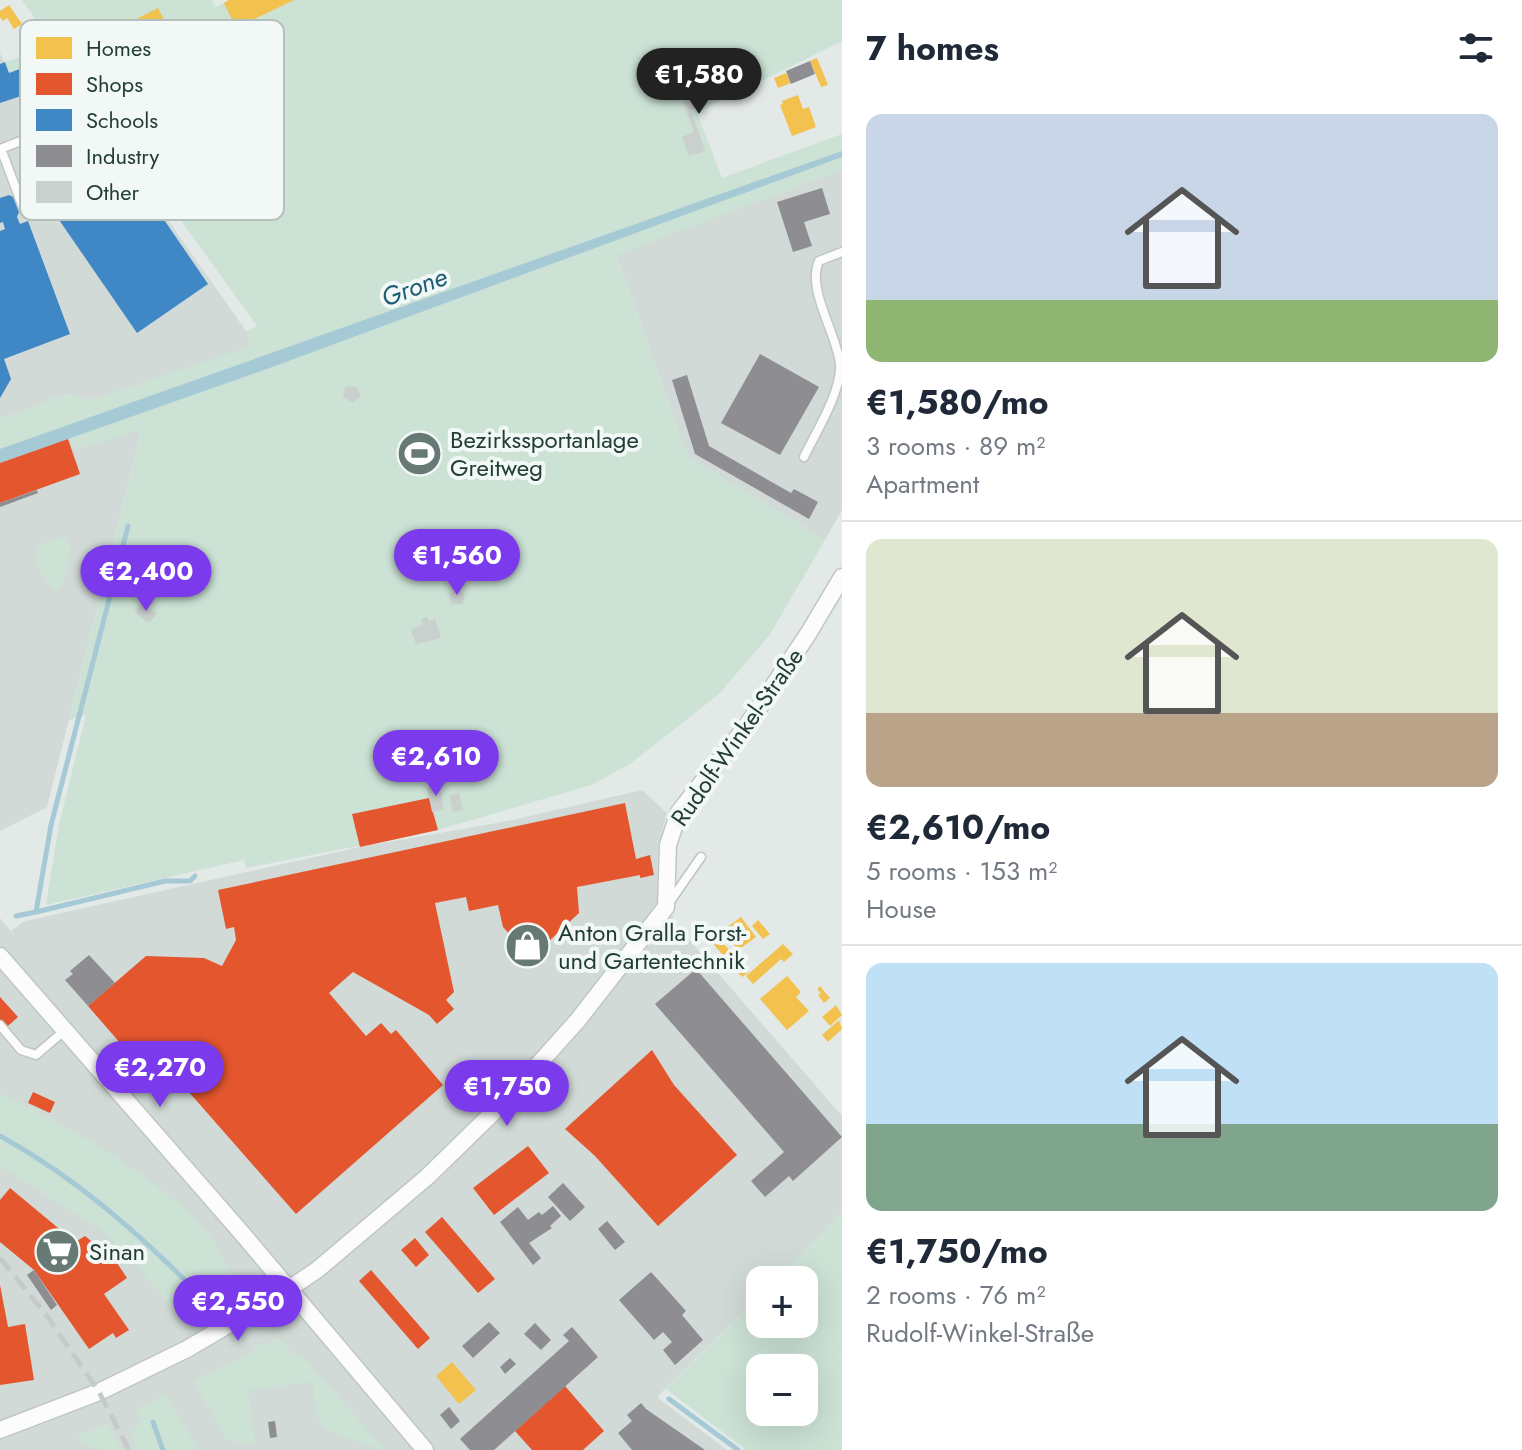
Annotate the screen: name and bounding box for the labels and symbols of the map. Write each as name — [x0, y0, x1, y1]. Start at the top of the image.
legend — [20, 20, 284, 220]
text: Homes — [86, 32, 151, 64]
pin: €1,580 — [634, 48, 764, 116]
text: Shops — [86, 68, 143, 100]
text: Schools — [86, 104, 158, 136]
text: Industry — [86, 140, 159, 172]
text: Other — [86, 176, 140, 208]
water label: Grone — [376, 258, 452, 316]
place label: Bezirkssportanlage Greitweg — [450, 422, 639, 485]
sports icon: Bezirkssportanlage Greitweg — [395, 429, 443, 477]
pin: €1,560 — [392, 529, 522, 597]
pin: €2,400 — [81, 545, 211, 613]
street label: Rudolf-Winkel-Straße — [662, 641, 812, 833]
pin: €2,610 — [371, 730, 501, 798]
place label: Anton Gralla Forst- und Gartentechnik — [558, 915, 746, 978]
shop icon: Anton Gralla Forst- und Gartentechnik — [503, 922, 551, 970]
pin: €2,270 — [95, 1041, 225, 1109]
pin: €1,750 — [442, 1060, 572, 1128]
supermarket icon: Sinan — [34, 1227, 82, 1275]
place label: Sinan — [89, 1234, 145, 1269]
pin: €2,550 — [173, 1275, 303, 1343]

